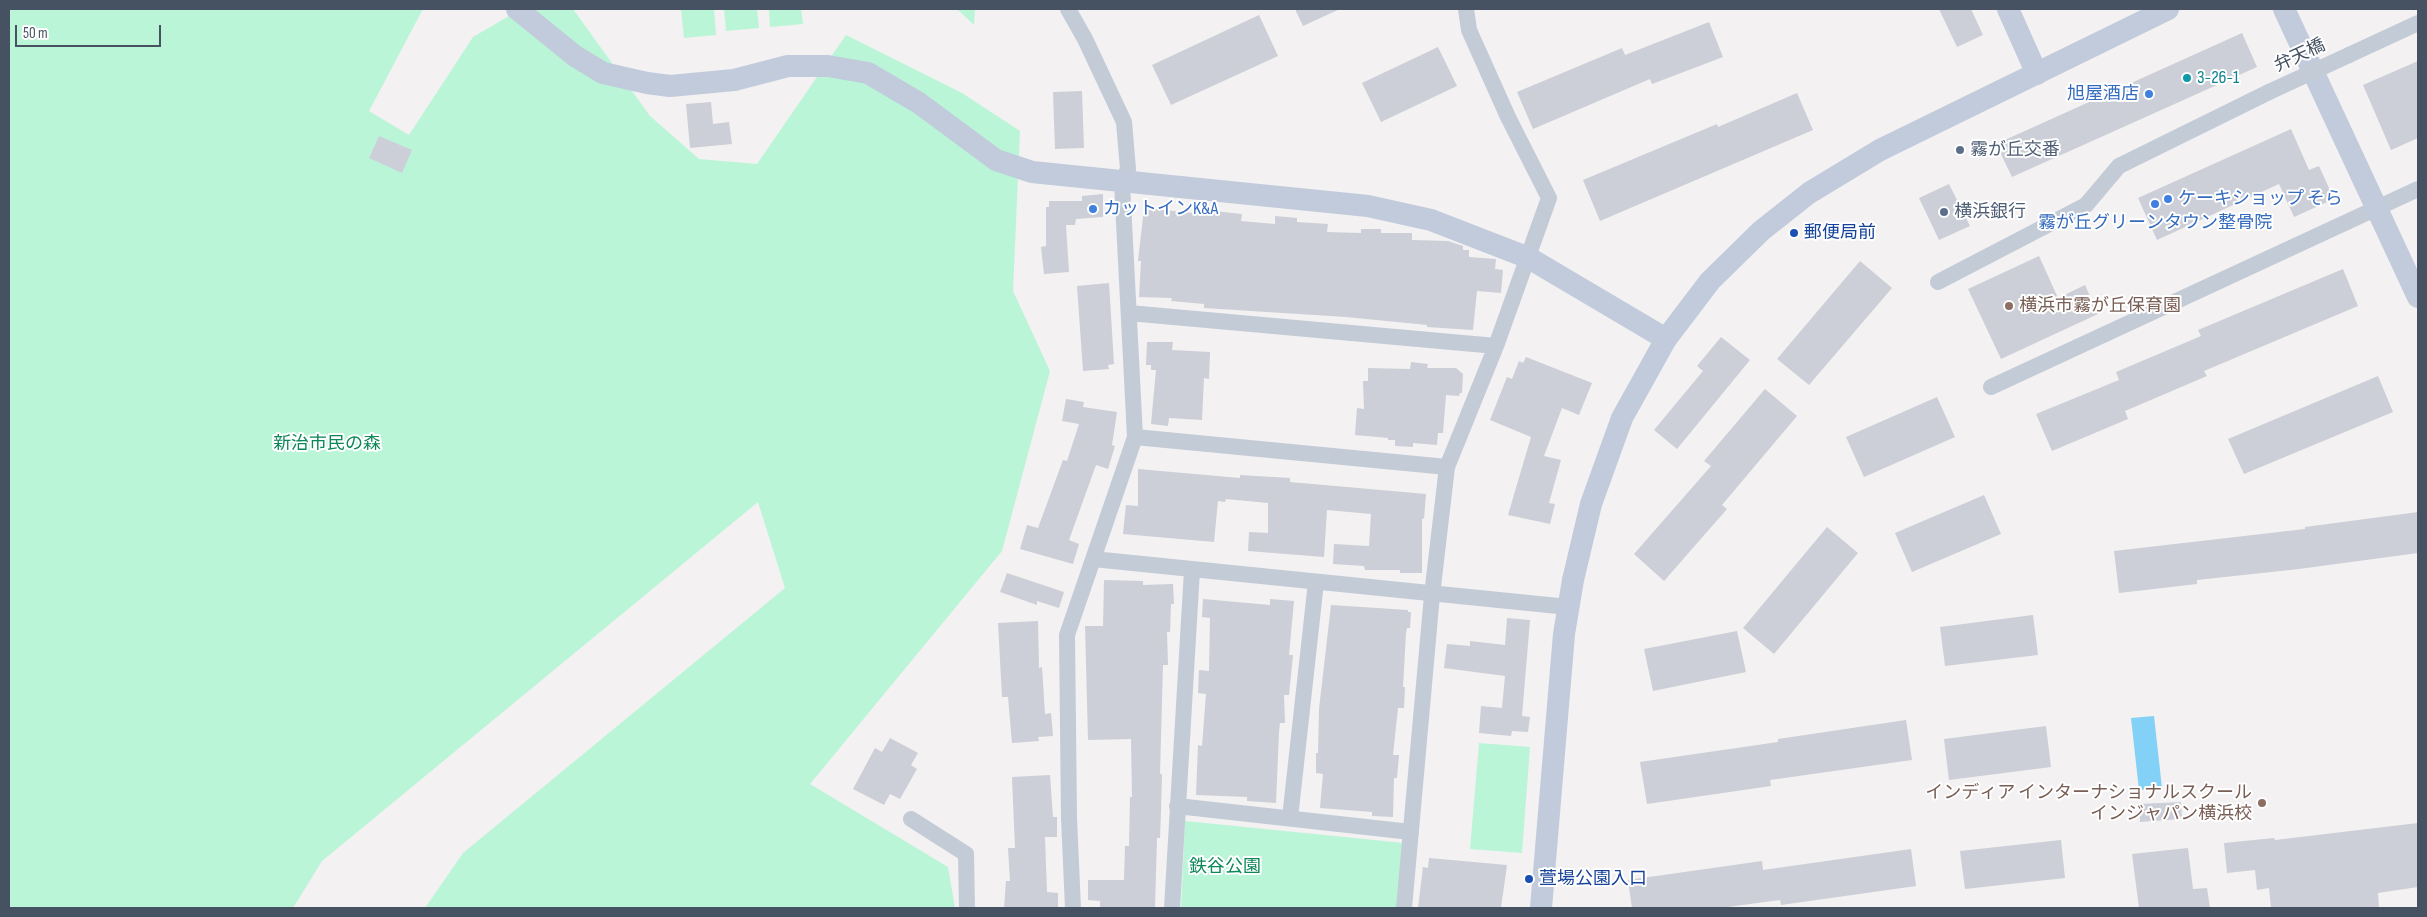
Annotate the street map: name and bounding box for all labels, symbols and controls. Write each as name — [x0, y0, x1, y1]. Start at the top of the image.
scale bar — [18, 15, 164, 47]
text: 50 m — [23, 24, 48, 43]
street label: 弁天橋 — [2271, 35, 2329, 77]
place label: 3-26-1 — [2197, 67, 2239, 89]
marker: 3-26-1 — [2181, 72, 2193, 84]
place label: 旭屋酒店 — [2067, 83, 2139, 105]
marker: 旭屋酒店 — [2143, 88, 2155, 100]
place label: 霧が丘交番 — [1970, 139, 2060, 161]
marker: 霧が丘交番 — [1954, 144, 1966, 156]
place label: ケーキショップ そら — [2178, 188, 2343, 210]
marker: ケーキショップ そら — [2162, 193, 2174, 205]
place label: カットインK&A — [1103, 198, 1218, 220]
marker: 霧が丘グリーンタウン整骨院 — [2149, 198, 2161, 210]
place label: 横浜銀行 — [1954, 201, 2026, 223]
marker: カットインK&A — [1087, 203, 1099, 215]
marker: 横浜銀行 — [1938, 206, 1950, 218]
place label: 霧が丘グリーンタウン整骨院 — [2038, 212, 2272, 234]
place label: 郵便局前 — [1804, 222, 1876, 244]
marker: 郵便局前 — [1788, 227, 1800, 239]
place label: 横浜市霧が丘保育園 — [2019, 295, 2181, 317]
marker: 横浜市霧が丘保育園 — [2003, 300, 2015, 312]
park label: 新治市民の森 — [273, 433, 381, 455]
place label: インディア インターナショナルスクール インジャパン横浜校 — [1925, 782, 2252, 824]
marker: インディア インターナショナルスクール インジャパン横浜校 — [2256, 797, 2268, 809]
park label: 鉄谷公園 — [1189, 856, 1261, 878]
place label: 萱場公園入口 — [1539, 868, 1647, 890]
marker: 萱場公園入口 — [1523, 873, 1535, 885]

